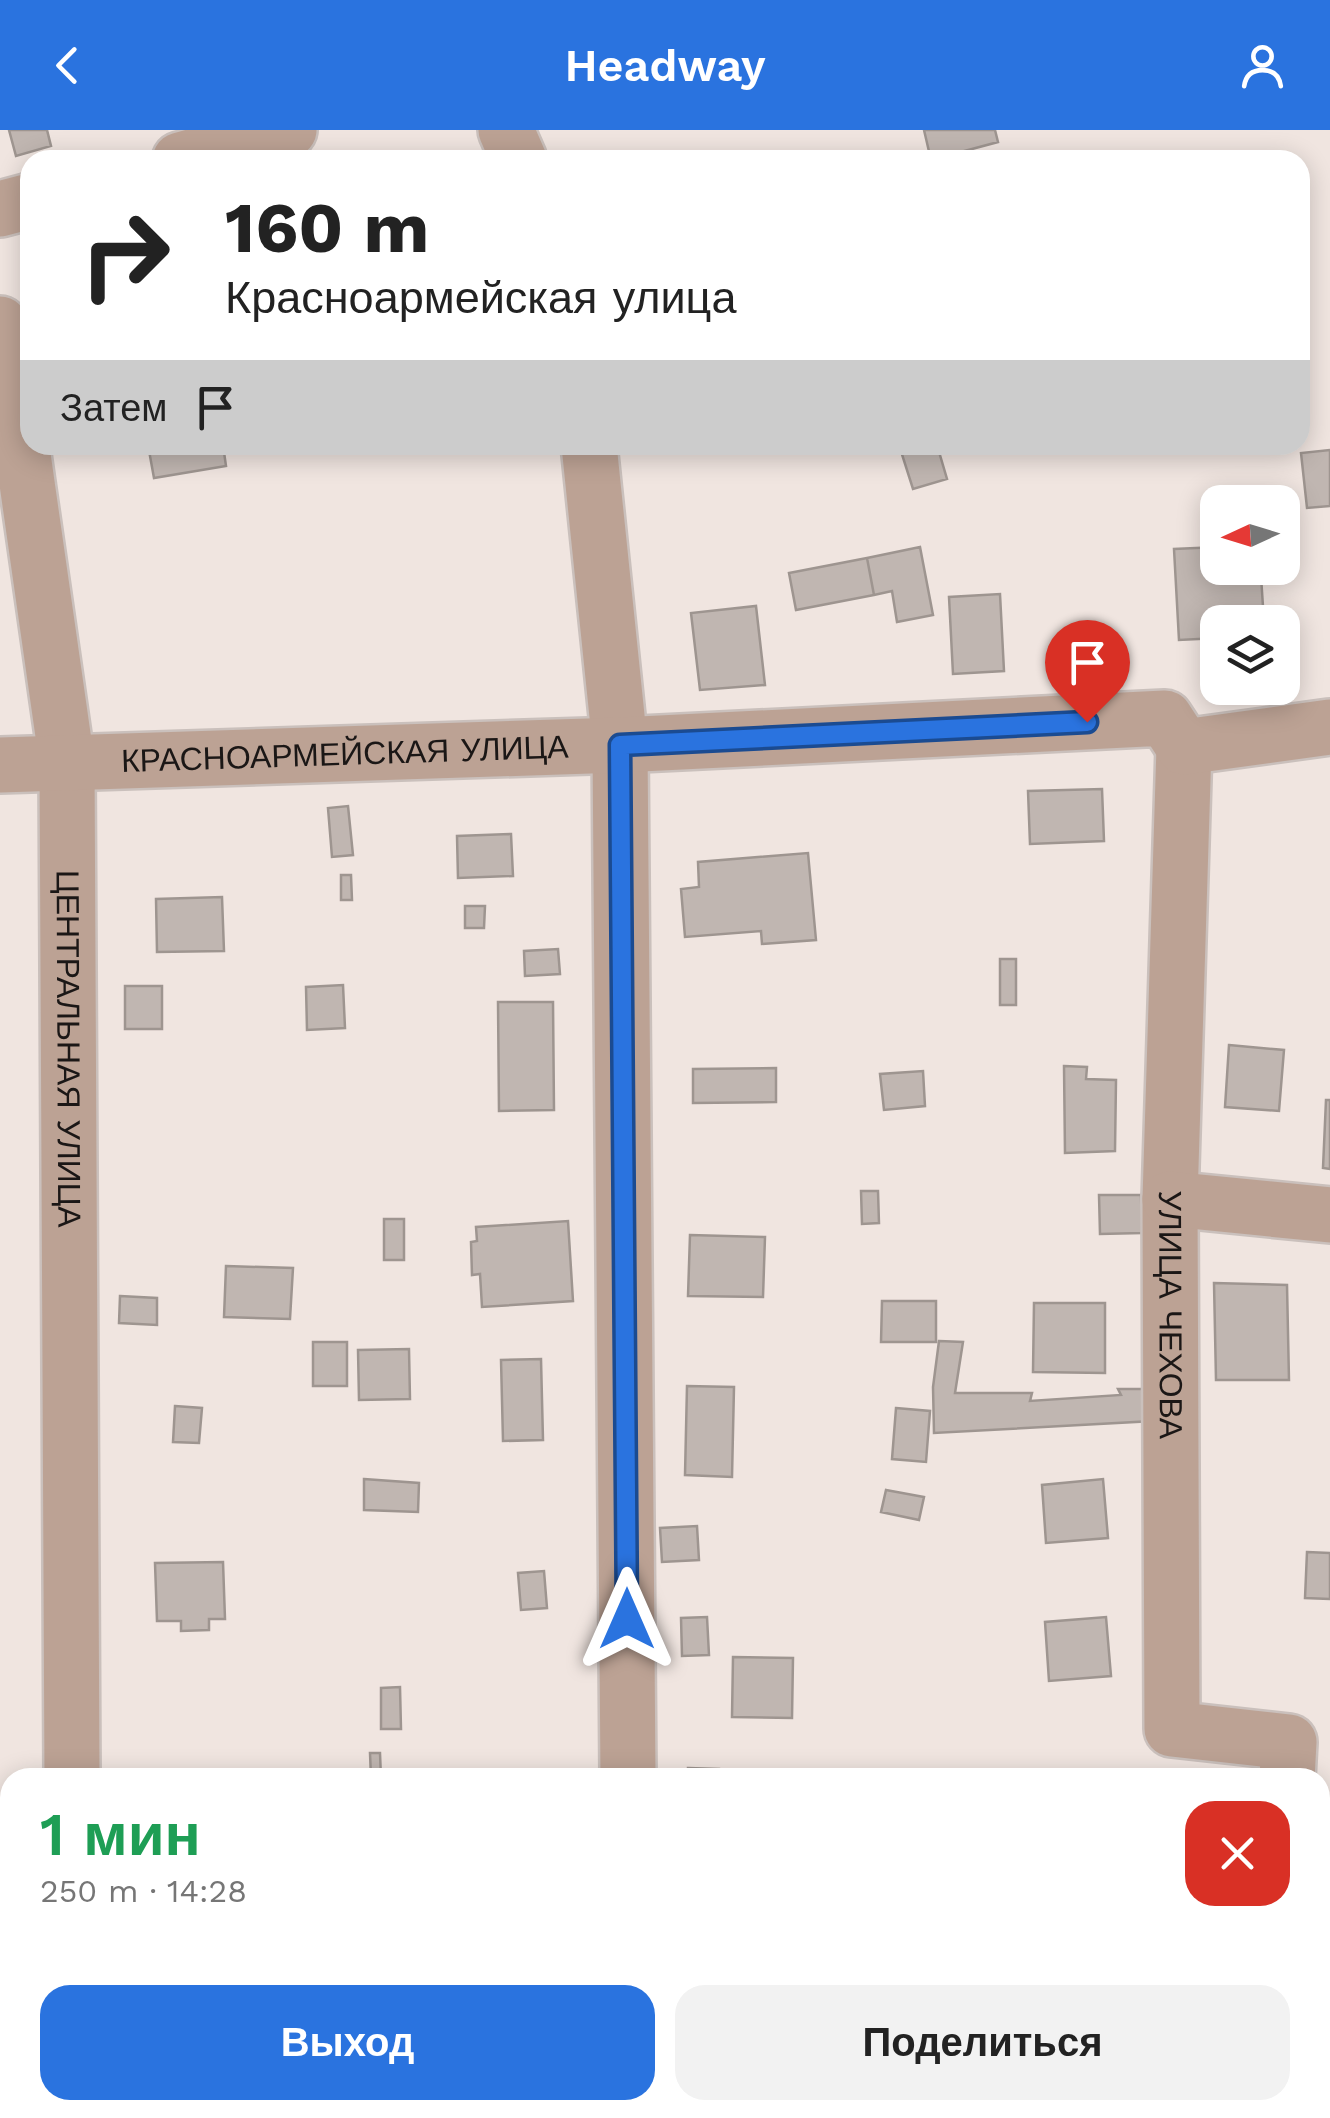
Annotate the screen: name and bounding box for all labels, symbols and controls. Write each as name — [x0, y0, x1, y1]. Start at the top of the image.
icon: back — [40, 38, 95, 93]
icon: person — [1235, 38, 1290, 93]
text: Headway — [564, 39, 766, 92]
text: 160 m — [225, 187, 429, 269]
icon: right — [60, 190, 190, 320]
text: Красноармейская улица — [225, 271, 736, 324]
icon: arrive — [188, 380, 243, 435]
text: Затем — [60, 386, 168, 430]
north arrow — [1200, 485, 1300, 585]
map controls — [1200, 485, 1300, 705]
button: layers — [1200, 605, 1300, 705]
pin — [1045, 620, 1130, 723]
icon: arrive — [1060, 635, 1115, 690]
street label: КРАСНОАРМЕЙСКАЯ УЛИЦА — [121, 728, 570, 780]
street label: ЦЕНТРАЛЬНАЯ УЛИЦА — [49, 870, 88, 1228]
street label: УЛИЦА ЧЕХОВА — [1151, 1190, 1190, 1440]
position arrow — [575, 1567, 679, 1671]
text: 1 мин — [40, 1799, 201, 1870]
button: close — [1185, 1801, 1290, 1906]
text: 250 m · 14:28 — [40, 1872, 247, 1910]
button: Выход — [40, 1985, 655, 2100]
button: Поделиться — [675, 1985, 1290, 2100]

